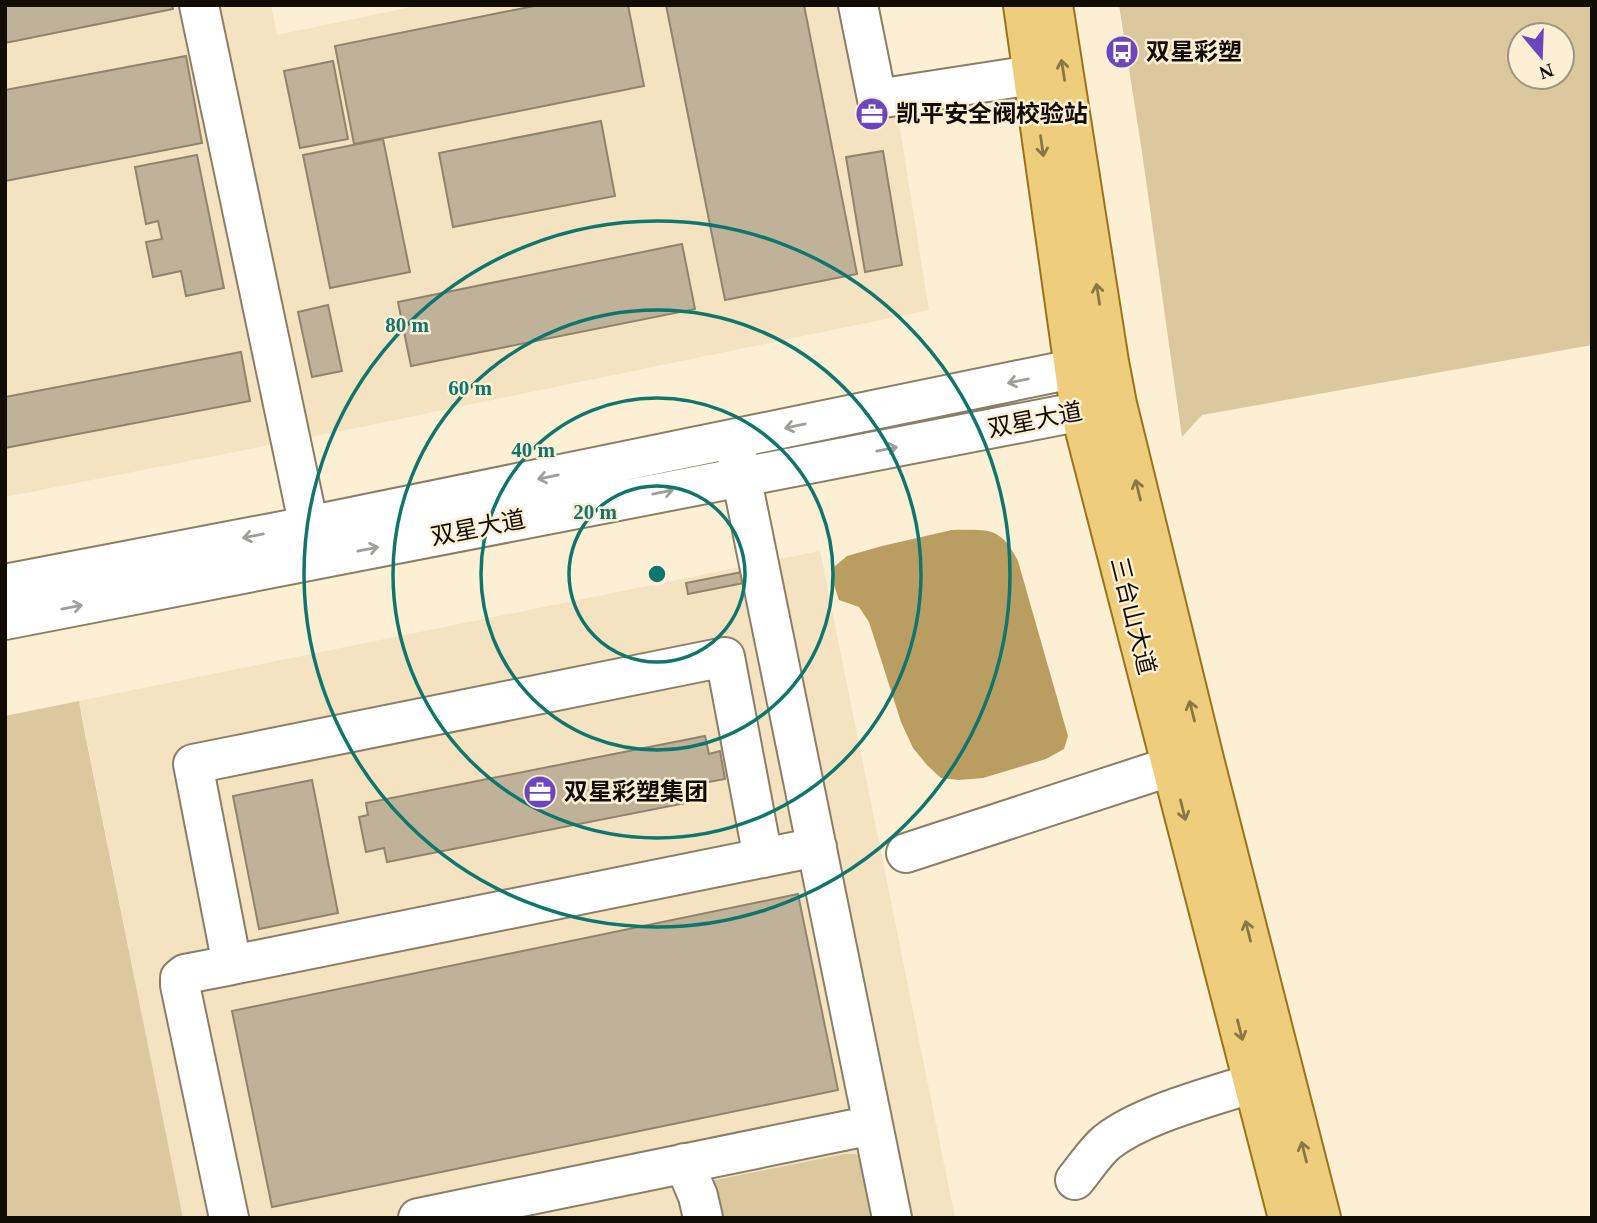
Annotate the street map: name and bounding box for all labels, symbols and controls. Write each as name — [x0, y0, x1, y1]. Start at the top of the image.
north arrow — [1506, 21, 1576, 91]
bus stop icon: 双星彩塑 — [1103, 33, 1141, 71]
place label: 双星彩塑 — [1146, 39, 1242, 65]
one-way arrow — [1056, 59, 1069, 81]
text: N — [1536, 59, 1556, 84]
office icon: 凯平安全阀校验站 — [853, 95, 891, 133]
place label: 凯平安全阀校验站 — [896, 101, 1088, 127]
one-way arrow — [1036, 134, 1049, 157]
one-way arrow — [1091, 283, 1104, 306]
text: 80 m — [385, 313, 429, 337]
one-way arrow — [1007, 374, 1030, 388]
text: 60 m — [448, 376, 492, 400]
street label: 双星大道 — [985, 398, 1085, 442]
one-way arrow — [784, 420, 807, 434]
text: 40 m — [511, 438, 555, 462]
one-way arrow — [875, 442, 898, 455]
one-way arrow — [537, 470, 560, 484]
one-way arrow — [1131, 479, 1144, 502]
one-way arrow — [651, 485, 674, 499]
text: 20 m — [573, 500, 617, 524]
street label: 双星大道 — [428, 506, 528, 550]
one-way arrow — [242, 530, 265, 544]
one-way arrow — [356, 542, 379, 555]
street label: 三台山大道 — [1106, 555, 1160, 677]
centre of rings — [645, 562, 669, 586]
one-way arrow — [60, 600, 83, 613]
one-way arrow — [1185, 700, 1198, 722]
office icon: 双星彩塑集团 — [521, 773, 559, 811]
place label: 双星彩塑集团 — [564, 779, 708, 805]
one-way arrow — [1177, 798, 1190, 820]
one-way arrow — [1241, 920, 1254, 943]
one-way arrow — [1234, 1019, 1247, 1041]
one-way arrow — [1297, 1141, 1310, 1163]

